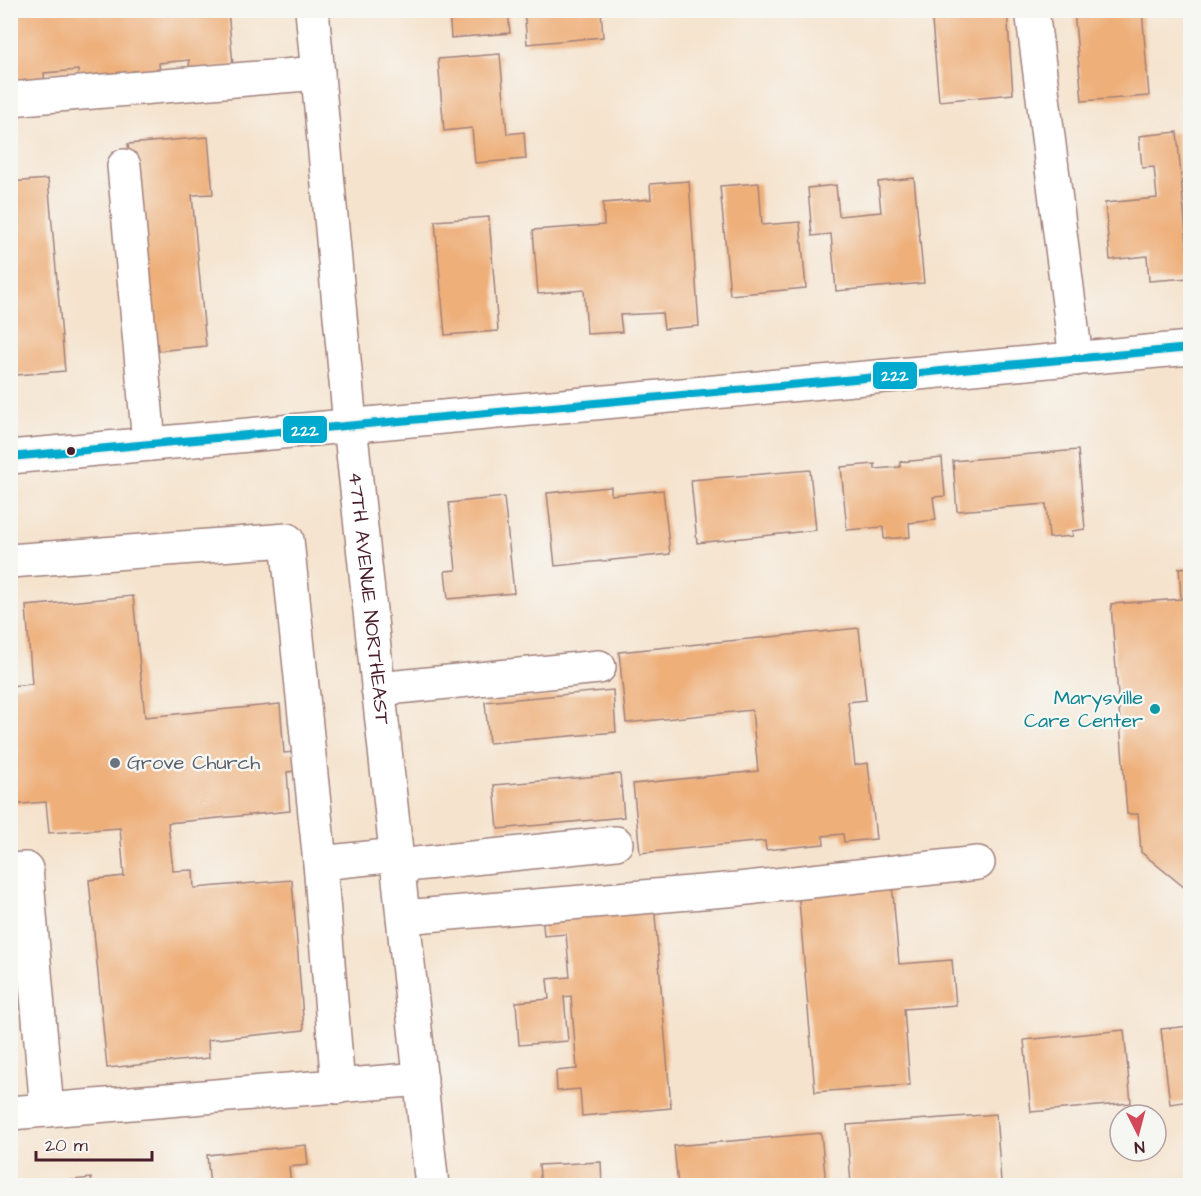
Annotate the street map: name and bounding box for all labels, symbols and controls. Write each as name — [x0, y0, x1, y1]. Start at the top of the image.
line badge: 222 — [872, 361, 918, 390]
text: 222 — [880, 365, 910, 387]
line badge: 222 — [282, 415, 328, 444]
text: 222 — [290, 420, 320, 442]
unlabelled marker — [65, 445, 77, 457]
street label: 47TH AVENUE NORTHEAST — [341, 470, 396, 727]
place label: Marysville Care Center — [1024, 684, 1143, 735]
marker: Marysville Care Center — [1148, 702, 1162, 716]
place label: Grove Church — [127, 749, 260, 777]
marker: Grove Church — [108, 756, 122, 770]
north arrow — [1108, 1103, 1168, 1163]
scale bar — [36, 1124, 152, 1162]
text: 20 m — [45, 1133, 88, 1158]
text: N — [1133, 1135, 1146, 1158]

